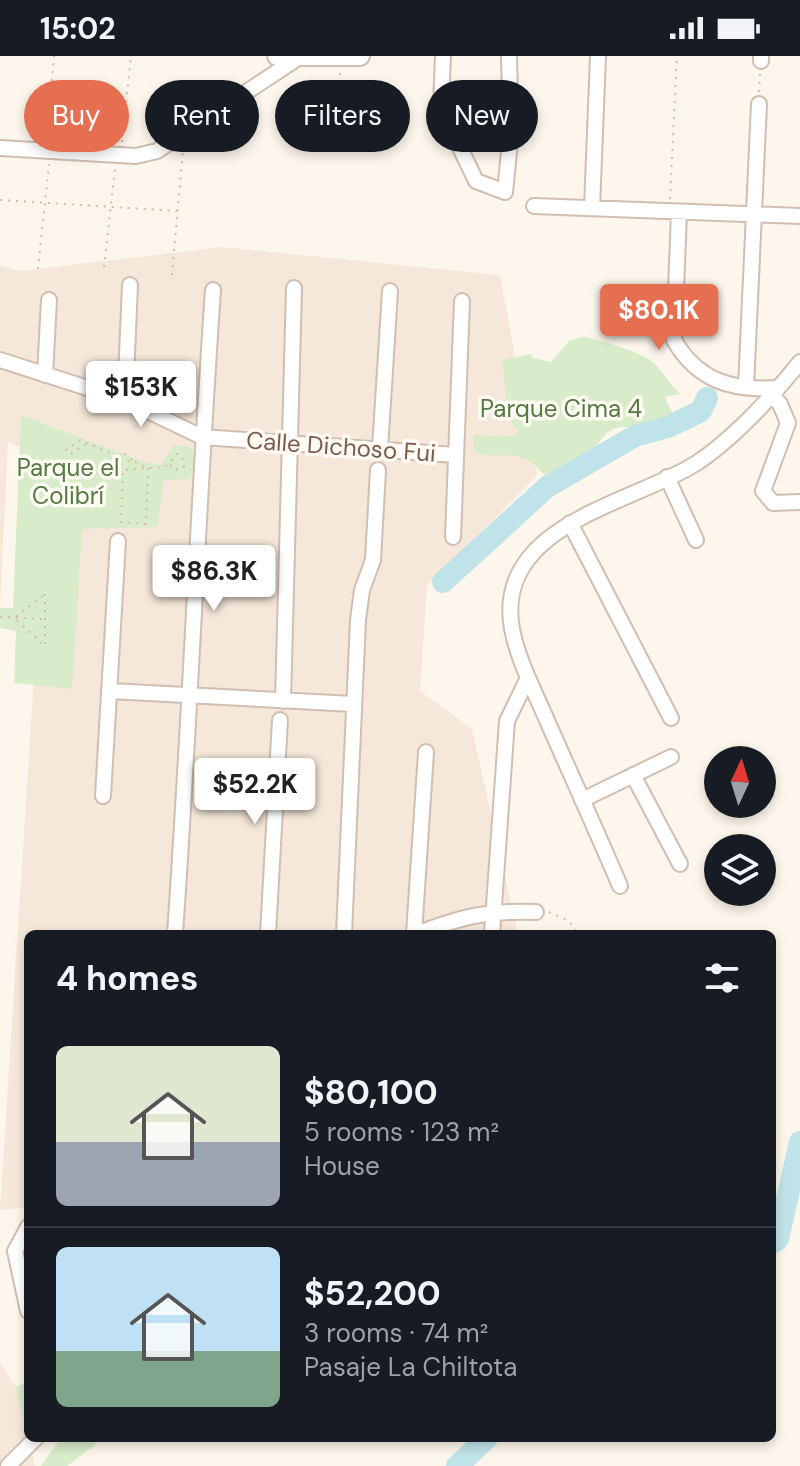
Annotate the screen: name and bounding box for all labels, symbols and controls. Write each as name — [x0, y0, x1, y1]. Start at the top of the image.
text: 15:02 — [40, 9, 116, 48]
chip: Buy — [24, 80, 129, 152]
chip: Rent — [145, 80, 259, 152]
chip: Filters — [275, 80, 410, 152]
chip: New — [426, 80, 538, 152]
pin: $80.1K — [594, 284, 724, 352]
text: $80.1K — [618, 293, 700, 327]
pin: $153K — [85, 361, 197, 429]
text: $153K — [104, 370, 178, 404]
park label: Parque Cima 4 — [480, 393, 642, 424]
street label: Calle Dichoso Fui — [245, 424, 437, 469]
park label: Parque el Colibrí — [17, 452, 119, 511]
pin: $86.3K — [149, 545, 279, 613]
text: $86.3K — [171, 554, 257, 588]
north arrow — [704, 746, 776, 818]
map controls — [704, 746, 776, 906]
pin: $52.2K — [190, 758, 320, 826]
text: $52.2K — [212, 767, 298, 801]
button: layers — [704, 834, 776, 906]
text: 4 homes — [56, 956, 198, 1001]
icon: filters — [700, 956, 744, 1000]
text: $80,100 — [304, 1070, 438, 1115]
icon: home — [120, 1078, 216, 1174]
text: 5 rooms · 123 m² — [304, 1115, 499, 1149]
text: House — [304, 1149, 380, 1183]
text: $52,200 — [304, 1271, 441, 1316]
icon: home — [120, 1279, 216, 1375]
text: 3 rooms · 74 m² — [304, 1316, 488, 1350]
text: Pasaje La Chiltota — [304, 1350, 517, 1384]

